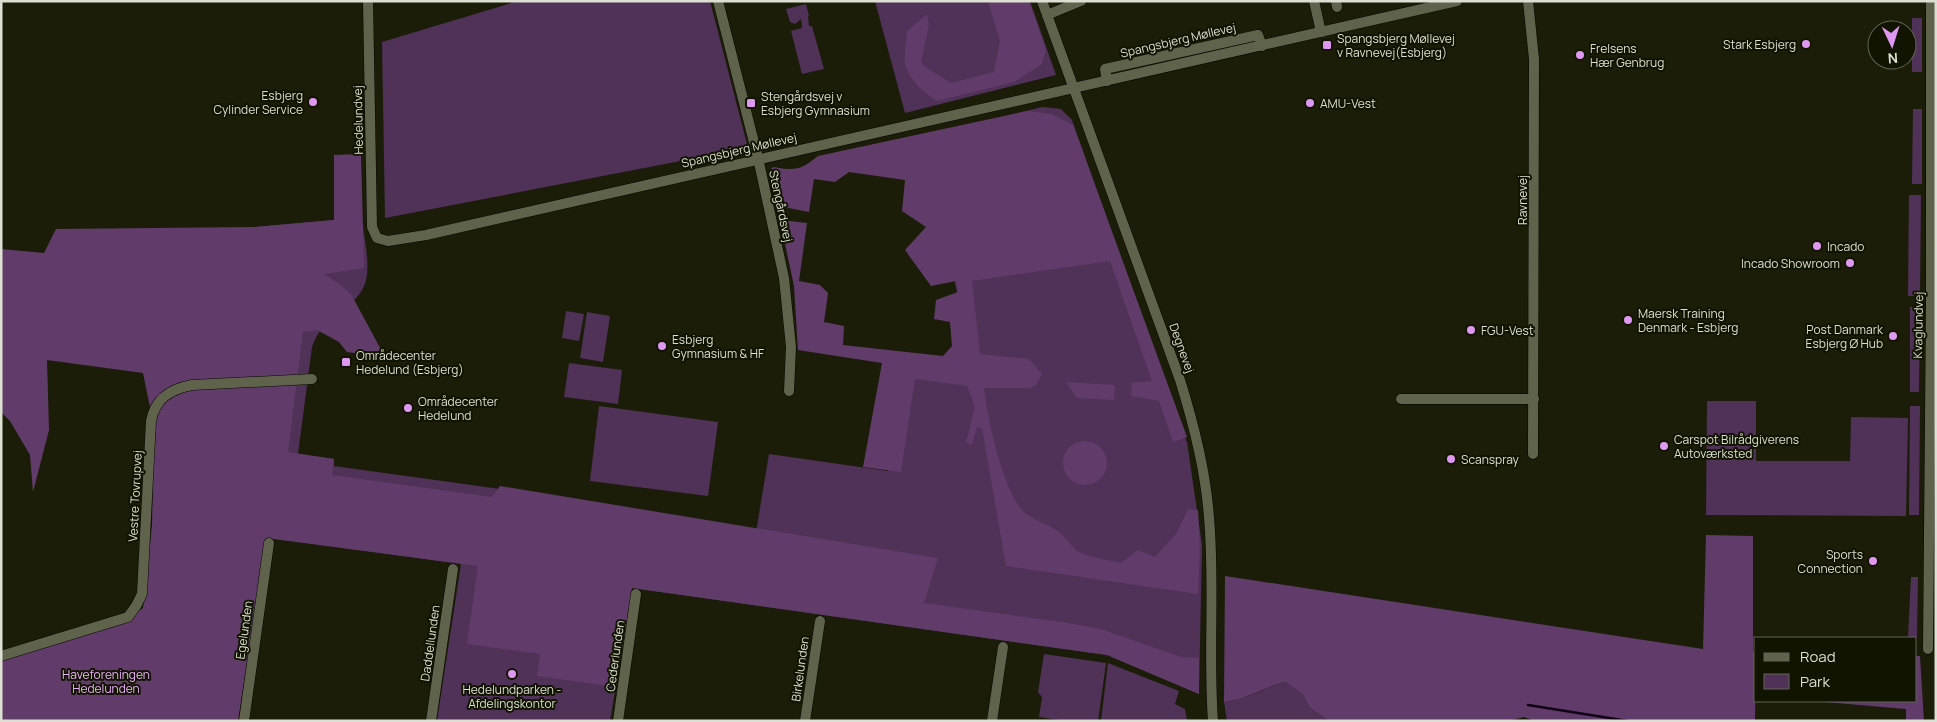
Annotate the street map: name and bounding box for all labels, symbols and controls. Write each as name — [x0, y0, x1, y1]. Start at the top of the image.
street label: Spangsbjerg Møllevej — [1119, 18, 1237, 62]
north arrow — [1867, 20, 1917, 70]
place label: Spangsbjerg Møllevej v Ravnevej(Esbjerg) — [1337, 30, 1455, 61]
place label: Stark Esbjerg — [1723, 36, 1796, 53]
marker: Stark Esbjerg — [1800, 38, 1812, 50]
marker: Spangsbjerg Møllevej v Ravnevej(Esbjerg) — [1321, 39, 1333, 51]
place label: Frelsens Hær Genbrug — [1590, 40, 1664, 71]
marker: Frelsens Hær Genbrug — [1574, 49, 1586, 61]
text: N — [1887, 49, 1899, 68]
street label: Hedelundvej — [349, 85, 367, 155]
place label: Esbjerg Cylinder Service — [213, 87, 303, 118]
place label: Stengårdsvej v Esbjerg Gymnasium — [761, 88, 870, 119]
place label: AMU-Vest — [1320, 95, 1376, 112]
marker: Esbjerg Cylinder Service — [307, 96, 319, 108]
marker: Stengårdsvej v Esbjerg Gymnasium — [745, 97, 757, 109]
marker: AMU-Vest — [1304, 97, 1316, 109]
street label: Spangsbjerg Møllevej — [680, 128, 798, 172]
street label: Stengårdsvej — [765, 169, 797, 243]
street label: Ravnevej — [1514, 175, 1531, 225]
place label: Incado — [1827, 238, 1864, 255]
marker: Incado — [1811, 240, 1823, 252]
place label: Incado Showroom — [1741, 255, 1840, 272]
marker: Incado Showroom — [1844, 257, 1856, 269]
street label: Kvaglundvej — [1909, 292, 1927, 358]
place label: Maersk Training Denmark - Esbjerg — [1638, 305, 1738, 336]
marker: Maersk Training Denmark - Esbjerg — [1622, 314, 1634, 326]
street label: Degnevej — [1165, 321, 1199, 375]
place label: Post Danmark Esbjerg Ø Hub — [1806, 321, 1884, 352]
place label: FGU-Vest — [1481, 322, 1534, 339]
marker: FGU-Vest — [1465, 324, 1477, 336]
marker: Post Danmark Esbjerg Ø Hub — [1887, 330, 1899, 342]
place label: Esbjerg Gymnasium & HF — [672, 331, 764, 362]
marker: Esbjerg Gymnasium & HF — [656, 340, 668, 352]
place label: Områdecenter Hedelund (Esbjerg) — [356, 347, 464, 378]
marker: Områdecenter Hedelund (Esbjerg) — [340, 356, 352, 368]
place label: Områdecenter Hedelund — [418, 393, 499, 424]
marker: Områdecenter Hedelund — [402, 402, 414, 414]
place label: Carspot Bilrådgiverens Autoværksted — [1674, 431, 1799, 462]
marker: Carspot Bilrådgiverens Autoværksted — [1658, 440, 1670, 452]
street label: Vestre Tovrupvej — [124, 450, 146, 542]
place label: Scanspray — [1461, 451, 1520, 468]
marker: Scanspray — [1445, 453, 1457, 465]
place label: Sports Connection — [1798, 546, 1863, 577]
marker: Sports Connection — [1867, 555, 1879, 567]
street label: Egelunden — [231, 600, 257, 660]
street label: Daddellunden — [416, 604, 444, 682]
street label: Cederlunden — [602, 619, 628, 693]
street label: Birkelunden — [787, 635, 813, 703]
legend — [1754, 637, 1917, 702]
text: Road — [1800, 646, 1836, 667]
park label: Haveforeningen Hedelunden — [62, 666, 150, 697]
marker: Hedelundparken - Afdelingskontor — [506, 668, 518, 680]
text: Park — [1800, 671, 1830, 692]
place label: Hedelundparken - Afdelingskontor — [463, 681, 561, 712]

